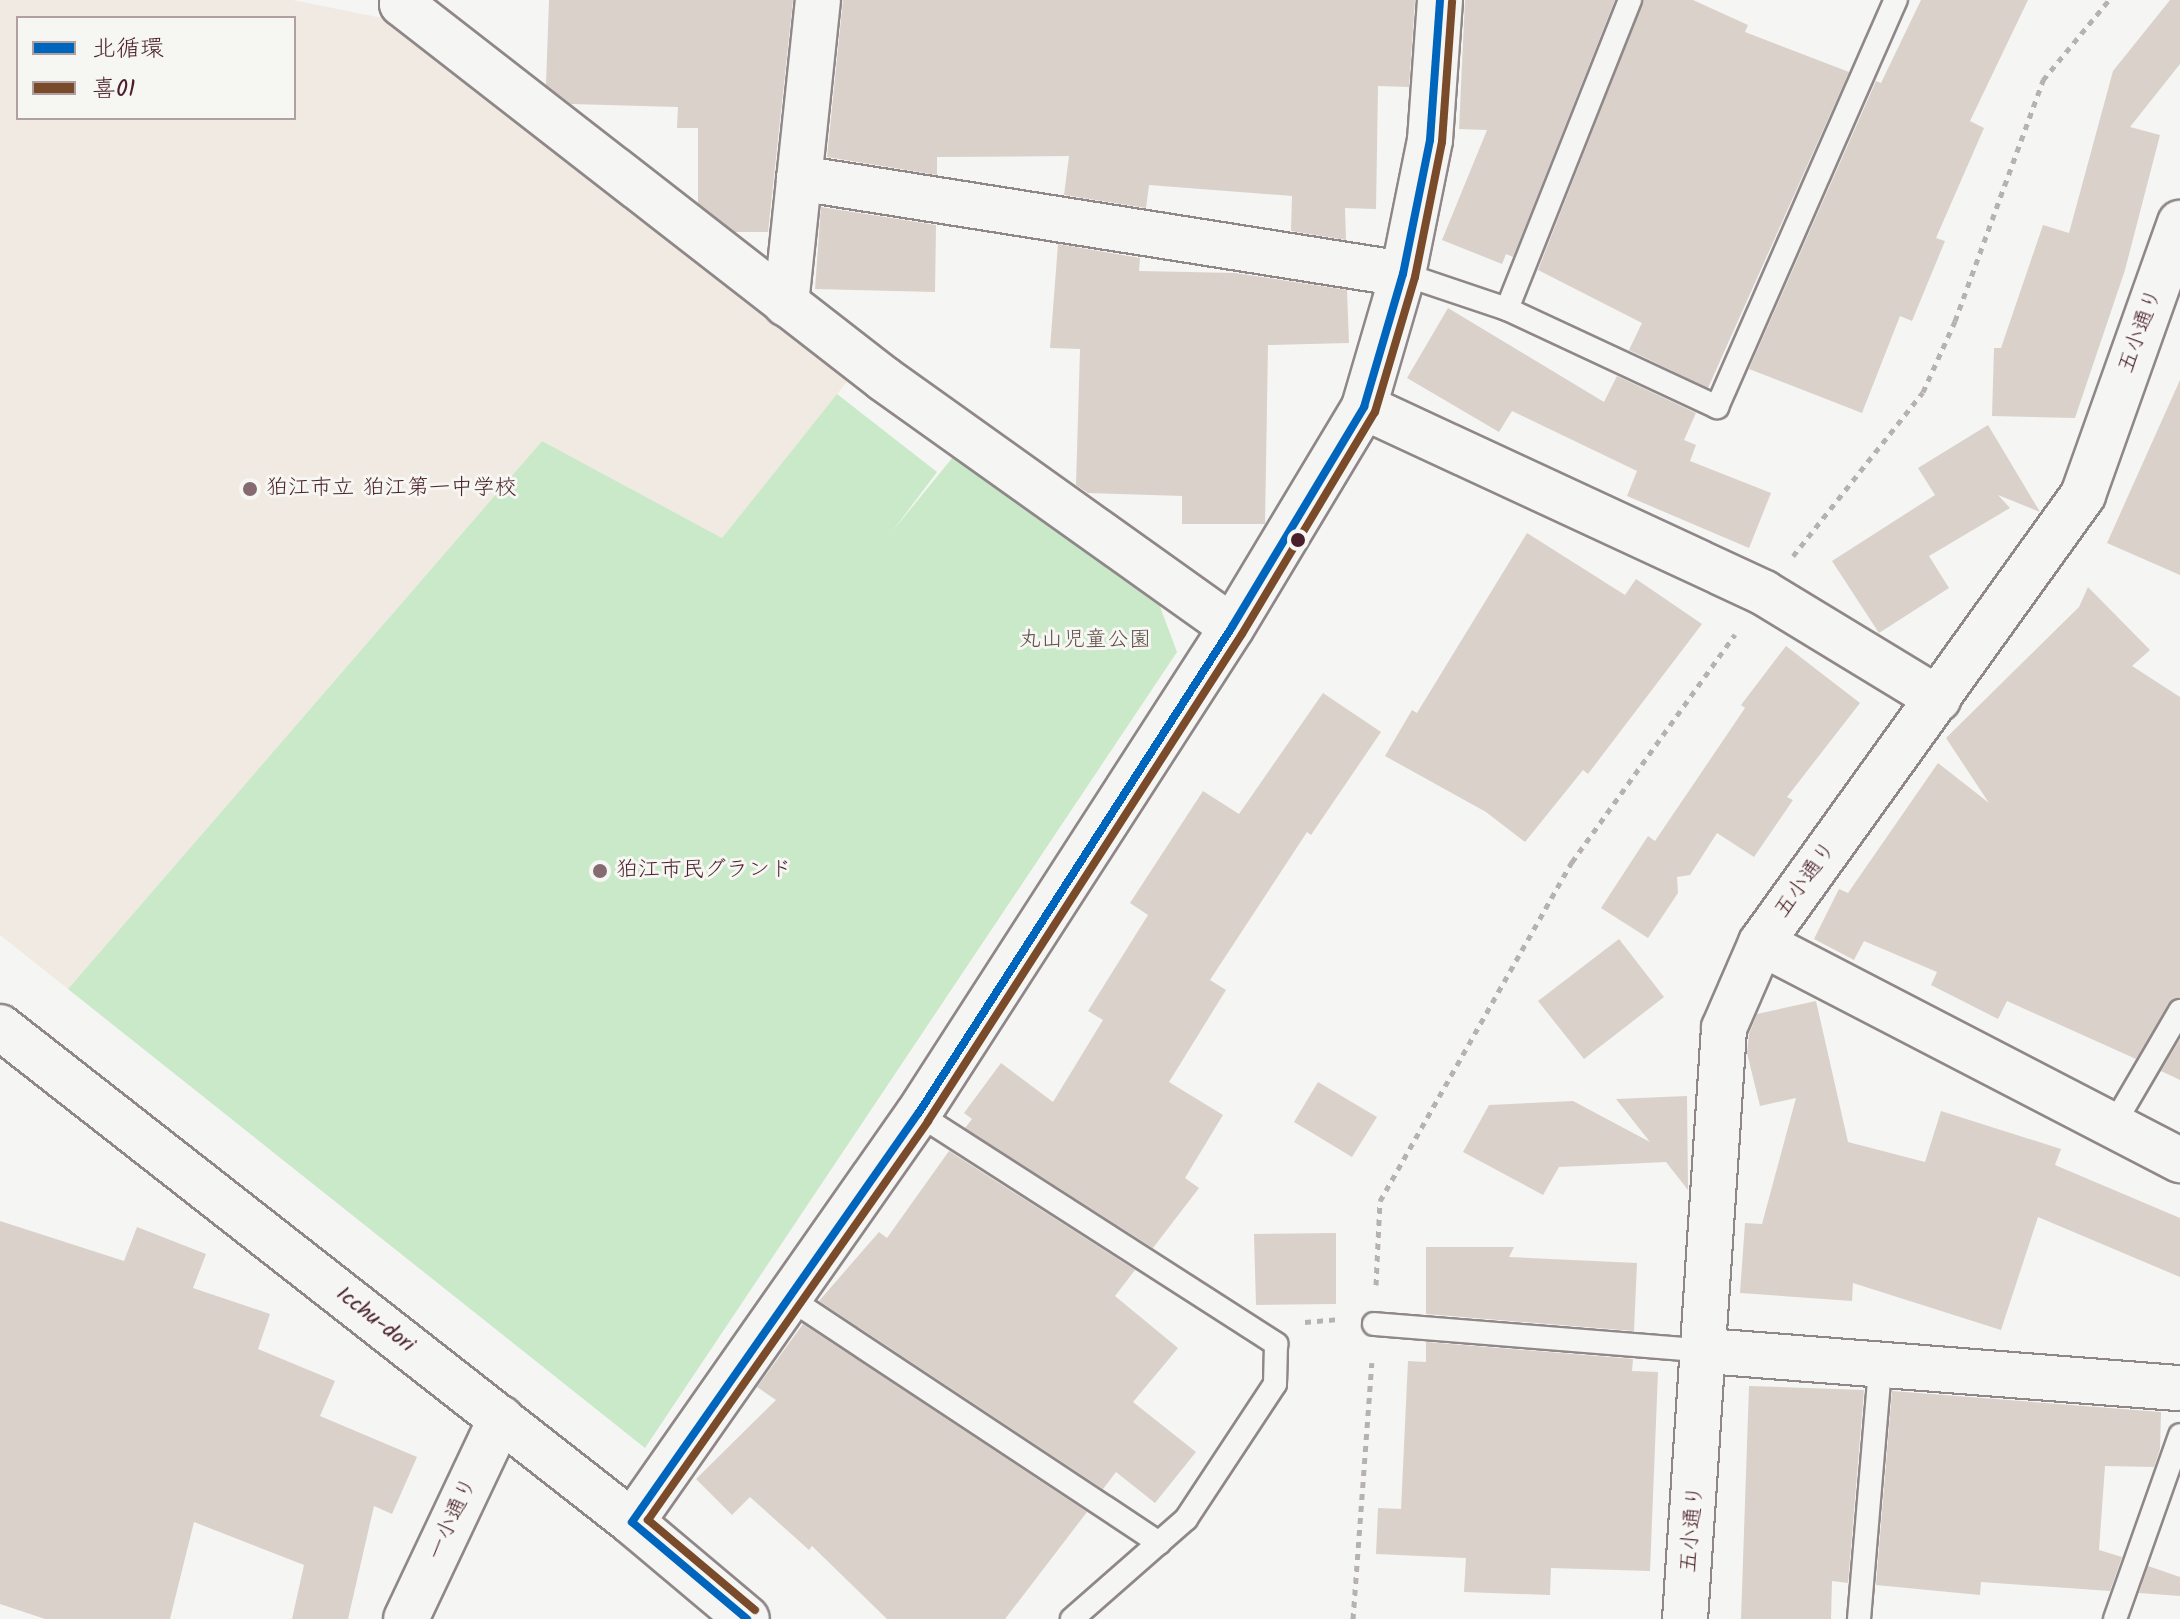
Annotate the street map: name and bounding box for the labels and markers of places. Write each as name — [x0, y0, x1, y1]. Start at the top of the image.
place label: 狛江市立 狛江第一中学校 — [266, 476, 517, 502]
marker: 狛江市立 狛江第一中学校 — [241, 480, 259, 498]
unlabelled marker — [1290, 532, 1306, 548]
place label: 狛江市民グランド — [616, 858, 792, 884]
marker: 狛江市民グランド — [591, 862, 609, 880]

